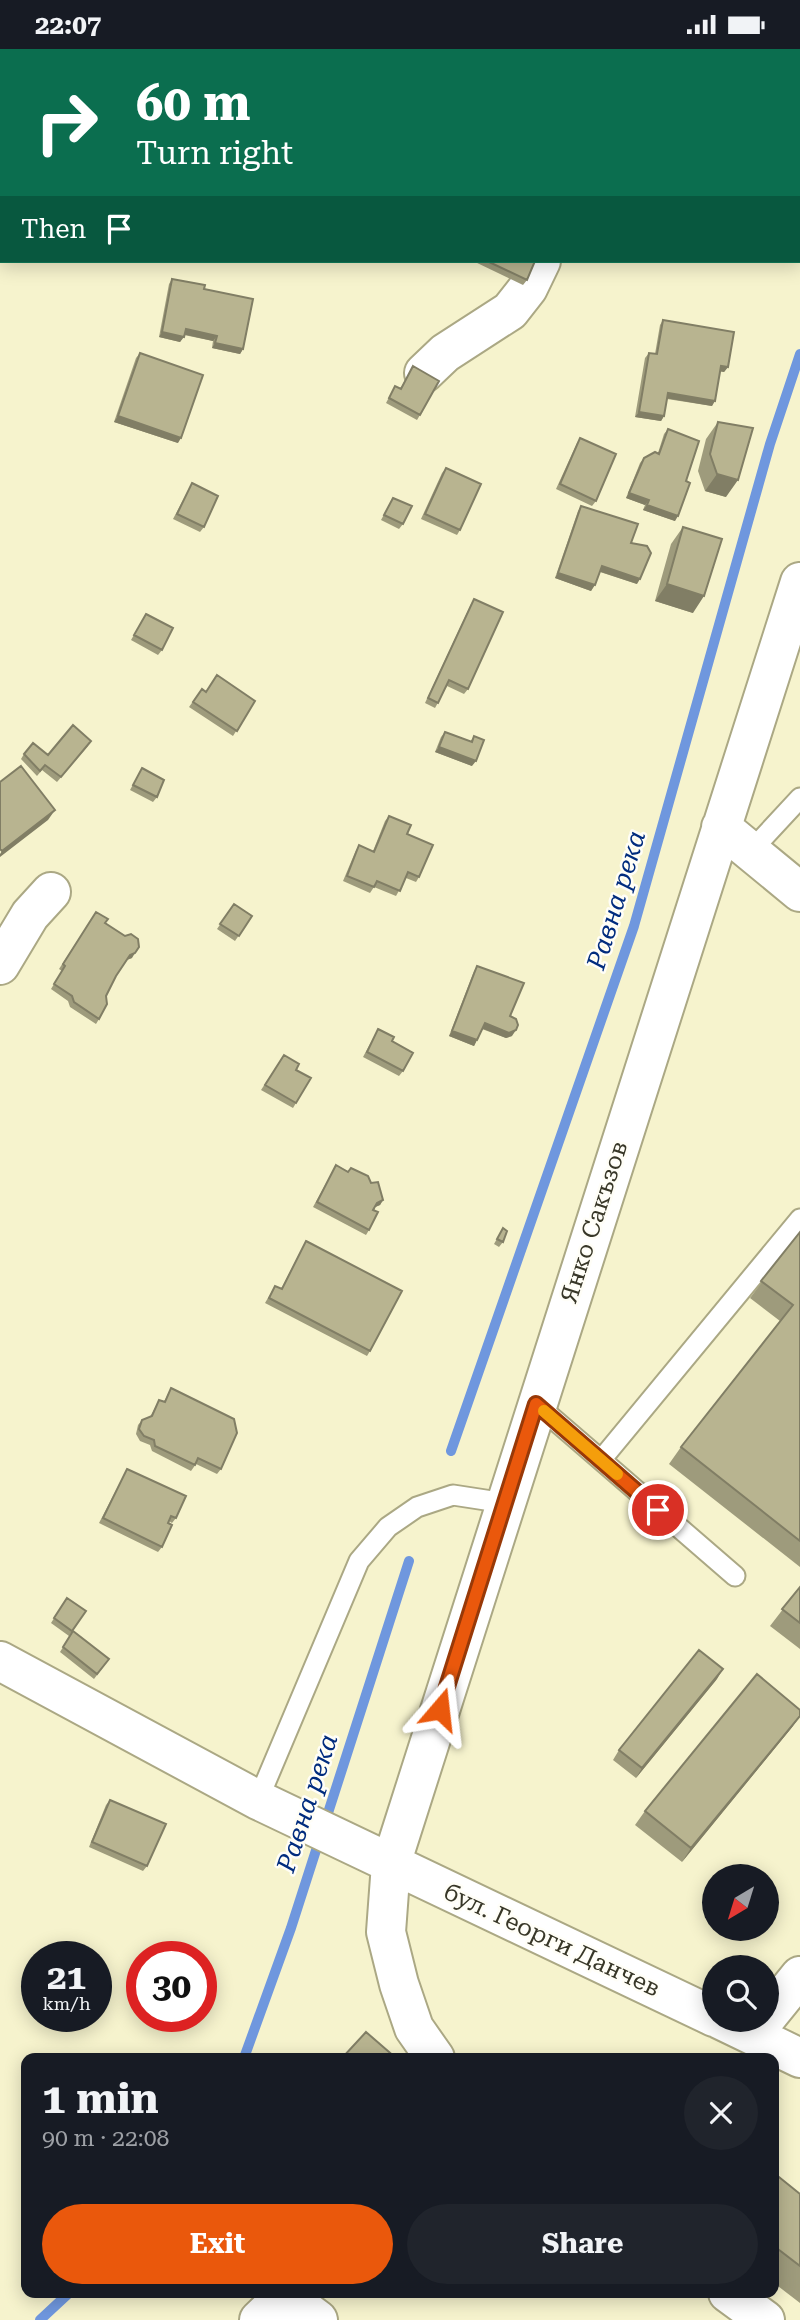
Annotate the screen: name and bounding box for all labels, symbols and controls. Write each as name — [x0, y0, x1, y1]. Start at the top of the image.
text: 22:07 — [35, 10, 101, 40]
text: 60 m — [136, 75, 251, 132]
icon: right — [21, 77, 112, 168]
text: Turn right — [136, 134, 293, 172]
icon: arrive — [100, 210, 138, 248]
text: Then — [21, 214, 86, 244]
water label: Равна река — [580, 827, 651, 974]
street label: Янко Сакъзов — [555, 1138, 633, 1306]
pin — [628, 1480, 688, 1540]
icon: arrive — [639, 1491, 677, 1529]
position arrow — [403, 1672, 477, 1746]
water label: Равна река — [270, 1730, 343, 1877]
north arrow — [702, 1864, 779, 1941]
map controls — [702, 1864, 779, 2032]
street label: бул. Георги Данчев — [439, 1878, 665, 2002]
speed limit sign: 30 — [126, 1941, 217, 2032]
button: search — [702, 1955, 779, 2032]
text: 21 — [47, 1957, 86, 1998]
text: km/h — [42, 1993, 91, 2014]
text: 1 min — [42, 2074, 159, 2123]
button: close — [684, 2076, 758, 2150]
text: 90 m · 22:08 — [42, 2125, 169, 2152]
button: Exit — [42, 2204, 393, 2284]
button: Share — [407, 2204, 758, 2284]

